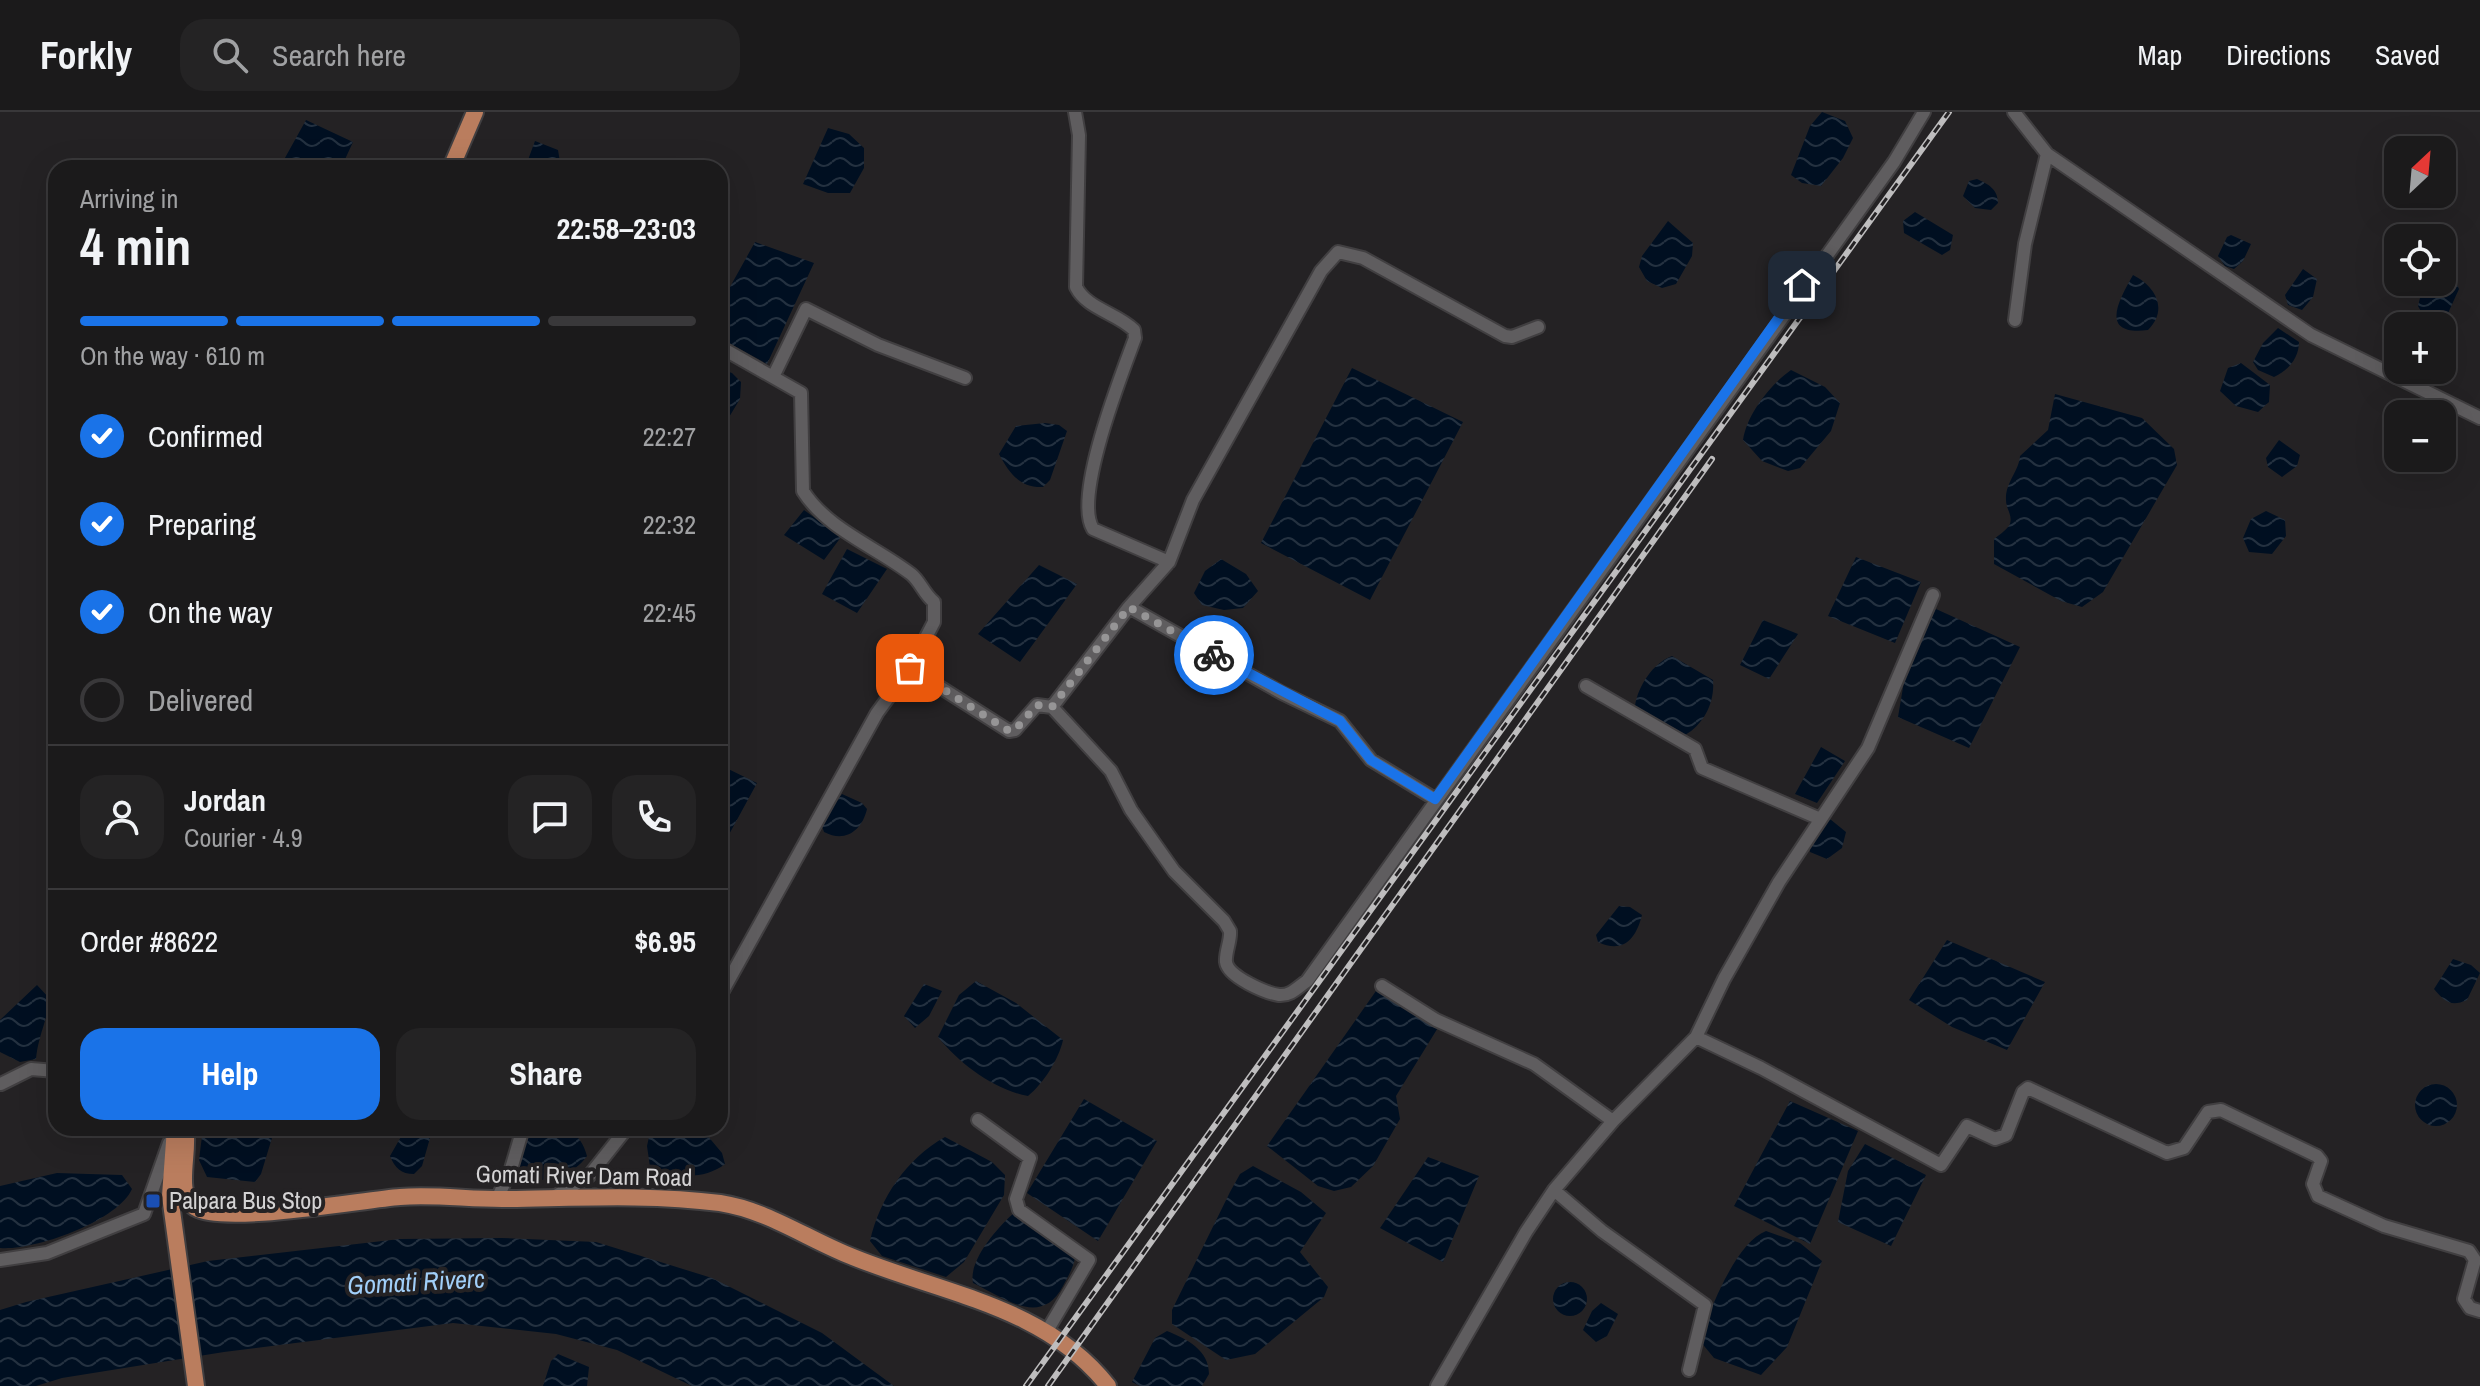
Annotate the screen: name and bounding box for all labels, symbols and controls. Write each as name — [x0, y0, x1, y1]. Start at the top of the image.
search box — [180, 19, 740, 91]
text: Forkly — [40, 30, 132, 81]
icon: search — [208, 33, 252, 77]
text: Search here — [272, 35, 406, 75]
text: Map — [2138, 36, 2182, 74]
text: Directions — [2226, 36, 2331, 74]
text: Saved — [2375, 36, 2440, 74]
north arrow — [2384, 136, 2456, 208]
map controls — [2384, 136, 2456, 472]
text: Arriving in — [80, 181, 178, 216]
text: 22:58–23:03 — [557, 208, 696, 248]
text: 4 min — [80, 211, 191, 281]
button: locate — [2384, 224, 2456, 296]
pin — [1768, 251, 1836, 319]
icon: home — [1780, 263, 1824, 307]
button: + — [2384, 312, 2456, 384]
text: On the way · 610 m — [80, 338, 265, 373]
button: − — [2384, 400, 2456, 472]
icon: check — [80, 414, 124, 458]
text: Confirmed — [148, 416, 263, 456]
text: 22:27 — [643, 419, 696, 454]
icon: check — [80, 502, 124, 546]
text: Preparing — [148, 504, 256, 544]
text: 22:32 — [643, 507, 696, 542]
icon: check — [80, 590, 124, 634]
text: On the way — [148, 592, 272, 632]
text: 22:45 — [643, 595, 696, 630]
courier — [1174, 615, 1254, 695]
icon: bike — [1192, 633, 1236, 677]
pin — [876, 634, 944, 702]
icon: bag — [888, 646, 932, 690]
text: Delivered — [148, 680, 253, 720]
button: person — [80, 775, 164, 859]
button: chat — [508, 775, 592, 859]
button: phone — [612, 775, 696, 859]
text: Jordan — [184, 780, 266, 820]
text: Courier · 4.9 — [184, 820, 303, 855]
text: Order #8622 — [80, 921, 218, 961]
text: $6.95 — [634, 921, 696, 961]
button: Help — [80, 1028, 380, 1120]
button: Share — [396, 1028, 696, 1120]
street label: Gomati River Dam Road — [475, 1157, 693, 1193]
place label: Palpara Bus Stop — [169, 1184, 322, 1216]
marker: Palpara Bus Stop — [144, 1192, 162, 1210]
water label: Gomati Riverc — [346, 1260, 486, 1303]

